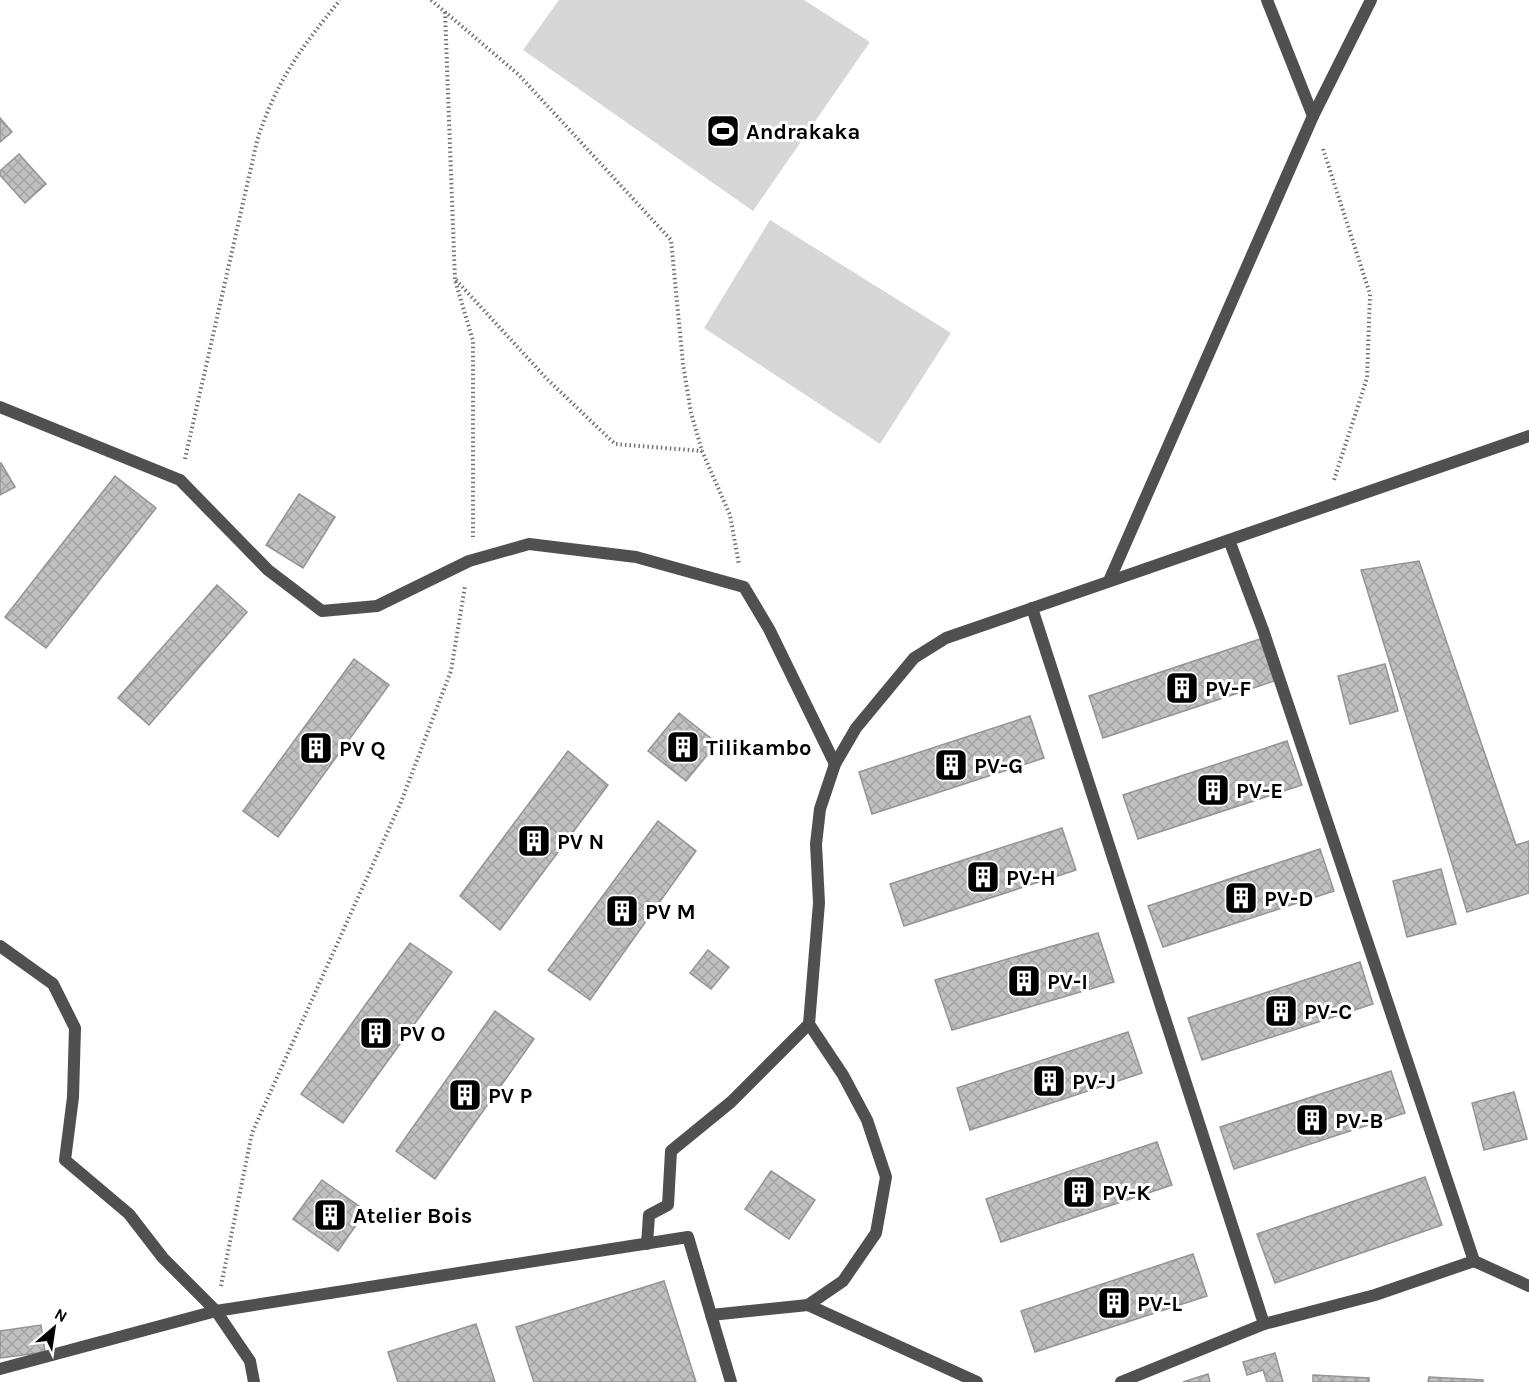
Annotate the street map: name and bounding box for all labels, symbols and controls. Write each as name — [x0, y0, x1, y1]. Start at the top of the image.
sports icon: Andrakaka — [705, 113, 741, 149]
place label: Andrakaka — [746, 119, 860, 145]
building icon: PV-F — [1164, 670, 1200, 706]
place label: PV-F — [1205, 676, 1251, 702]
building icon: Tilikambo — [665, 729, 701, 765]
building icon: PV Q — [298, 730, 334, 766]
place label: Tilikambo — [706, 735, 812, 761]
place label: PV Q — [339, 736, 386, 762]
building icon: PV-G — [933, 747, 969, 783]
place label: PV-G — [974, 753, 1023, 779]
building icon: PV-E — [1195, 772, 1231, 808]
place label: PV-E — [1236, 778, 1283, 804]
building icon: PV N — [516, 823, 552, 859]
place label: PV N — [557, 829, 604, 855]
building icon: PV-H — [965, 859, 1001, 895]
place label: PV-H — [1006, 865, 1056, 891]
building icon: PV-D — [1223, 880, 1259, 916]
place label: PV-D — [1264, 886, 1313, 912]
building icon: PV M — [604, 893, 640, 929]
place label: PV M — [645, 899, 696, 925]
building icon: PV-I — [1006, 963, 1042, 999]
place label: PV-I — [1047, 969, 1088, 995]
building icon: PV-C — [1263, 993, 1299, 1029]
place label: PV-C — [1304, 999, 1352, 1025]
building icon: PV O — [358, 1015, 394, 1051]
place label: PV O — [399, 1021, 446, 1047]
building icon: PV-J — [1031, 1063, 1067, 1099]
place label: PV-J — [1072, 1069, 1116, 1095]
building icon: PV P — [447, 1077, 483, 1113]
place label: PV P — [488, 1083, 533, 1109]
building icon: PV-B — [1294, 1102, 1330, 1138]
place label: PV-B — [1335, 1108, 1384, 1134]
building icon: PV-K — [1061, 1174, 1097, 1210]
place label: PV-K — [1102, 1180, 1151, 1206]
building icon: Atelier Bois — [312, 1197, 348, 1233]
place label: Atelier Bois — [353, 1203, 472, 1229]
building icon: PV-L — [1096, 1285, 1132, 1321]
place label: PV-L — [1137, 1291, 1182, 1317]
north arrow — [24, 1298, 84, 1358]
text: N — [51, 1304, 71, 1326]

